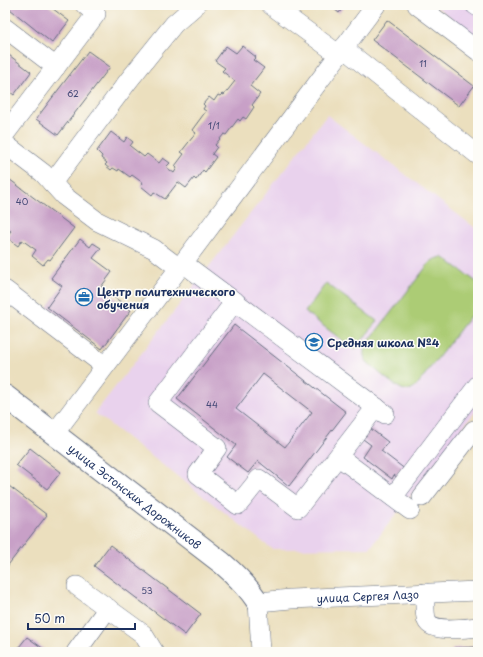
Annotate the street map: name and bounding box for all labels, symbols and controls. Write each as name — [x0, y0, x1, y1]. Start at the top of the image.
house number: 11 — [419, 56, 427, 70]
house number: 62 — [67, 86, 79, 100]
house number: 1/1 — [208, 118, 220, 132]
house number: 40 — [16, 194, 29, 208]
place label: Центр политехнического обучения — [97, 283, 236, 313]
office icon: Центр политехнического обучения — [74, 287, 94, 307]
school or university icon: Средняя школа №4 — [304, 332, 324, 352]
place label: Средняя школа №4 — [327, 334, 440, 351]
house number: 44 — [206, 397, 218, 411]
street label: улица Эстонских Дорожников — [65, 439, 205, 553]
house number: 53 — [141, 583, 153, 597]
street label: улица Сергея Лазо — [316, 585, 419, 606]
scale bar — [28, 605, 135, 631]
text: 50 m — [34, 609, 65, 627]

